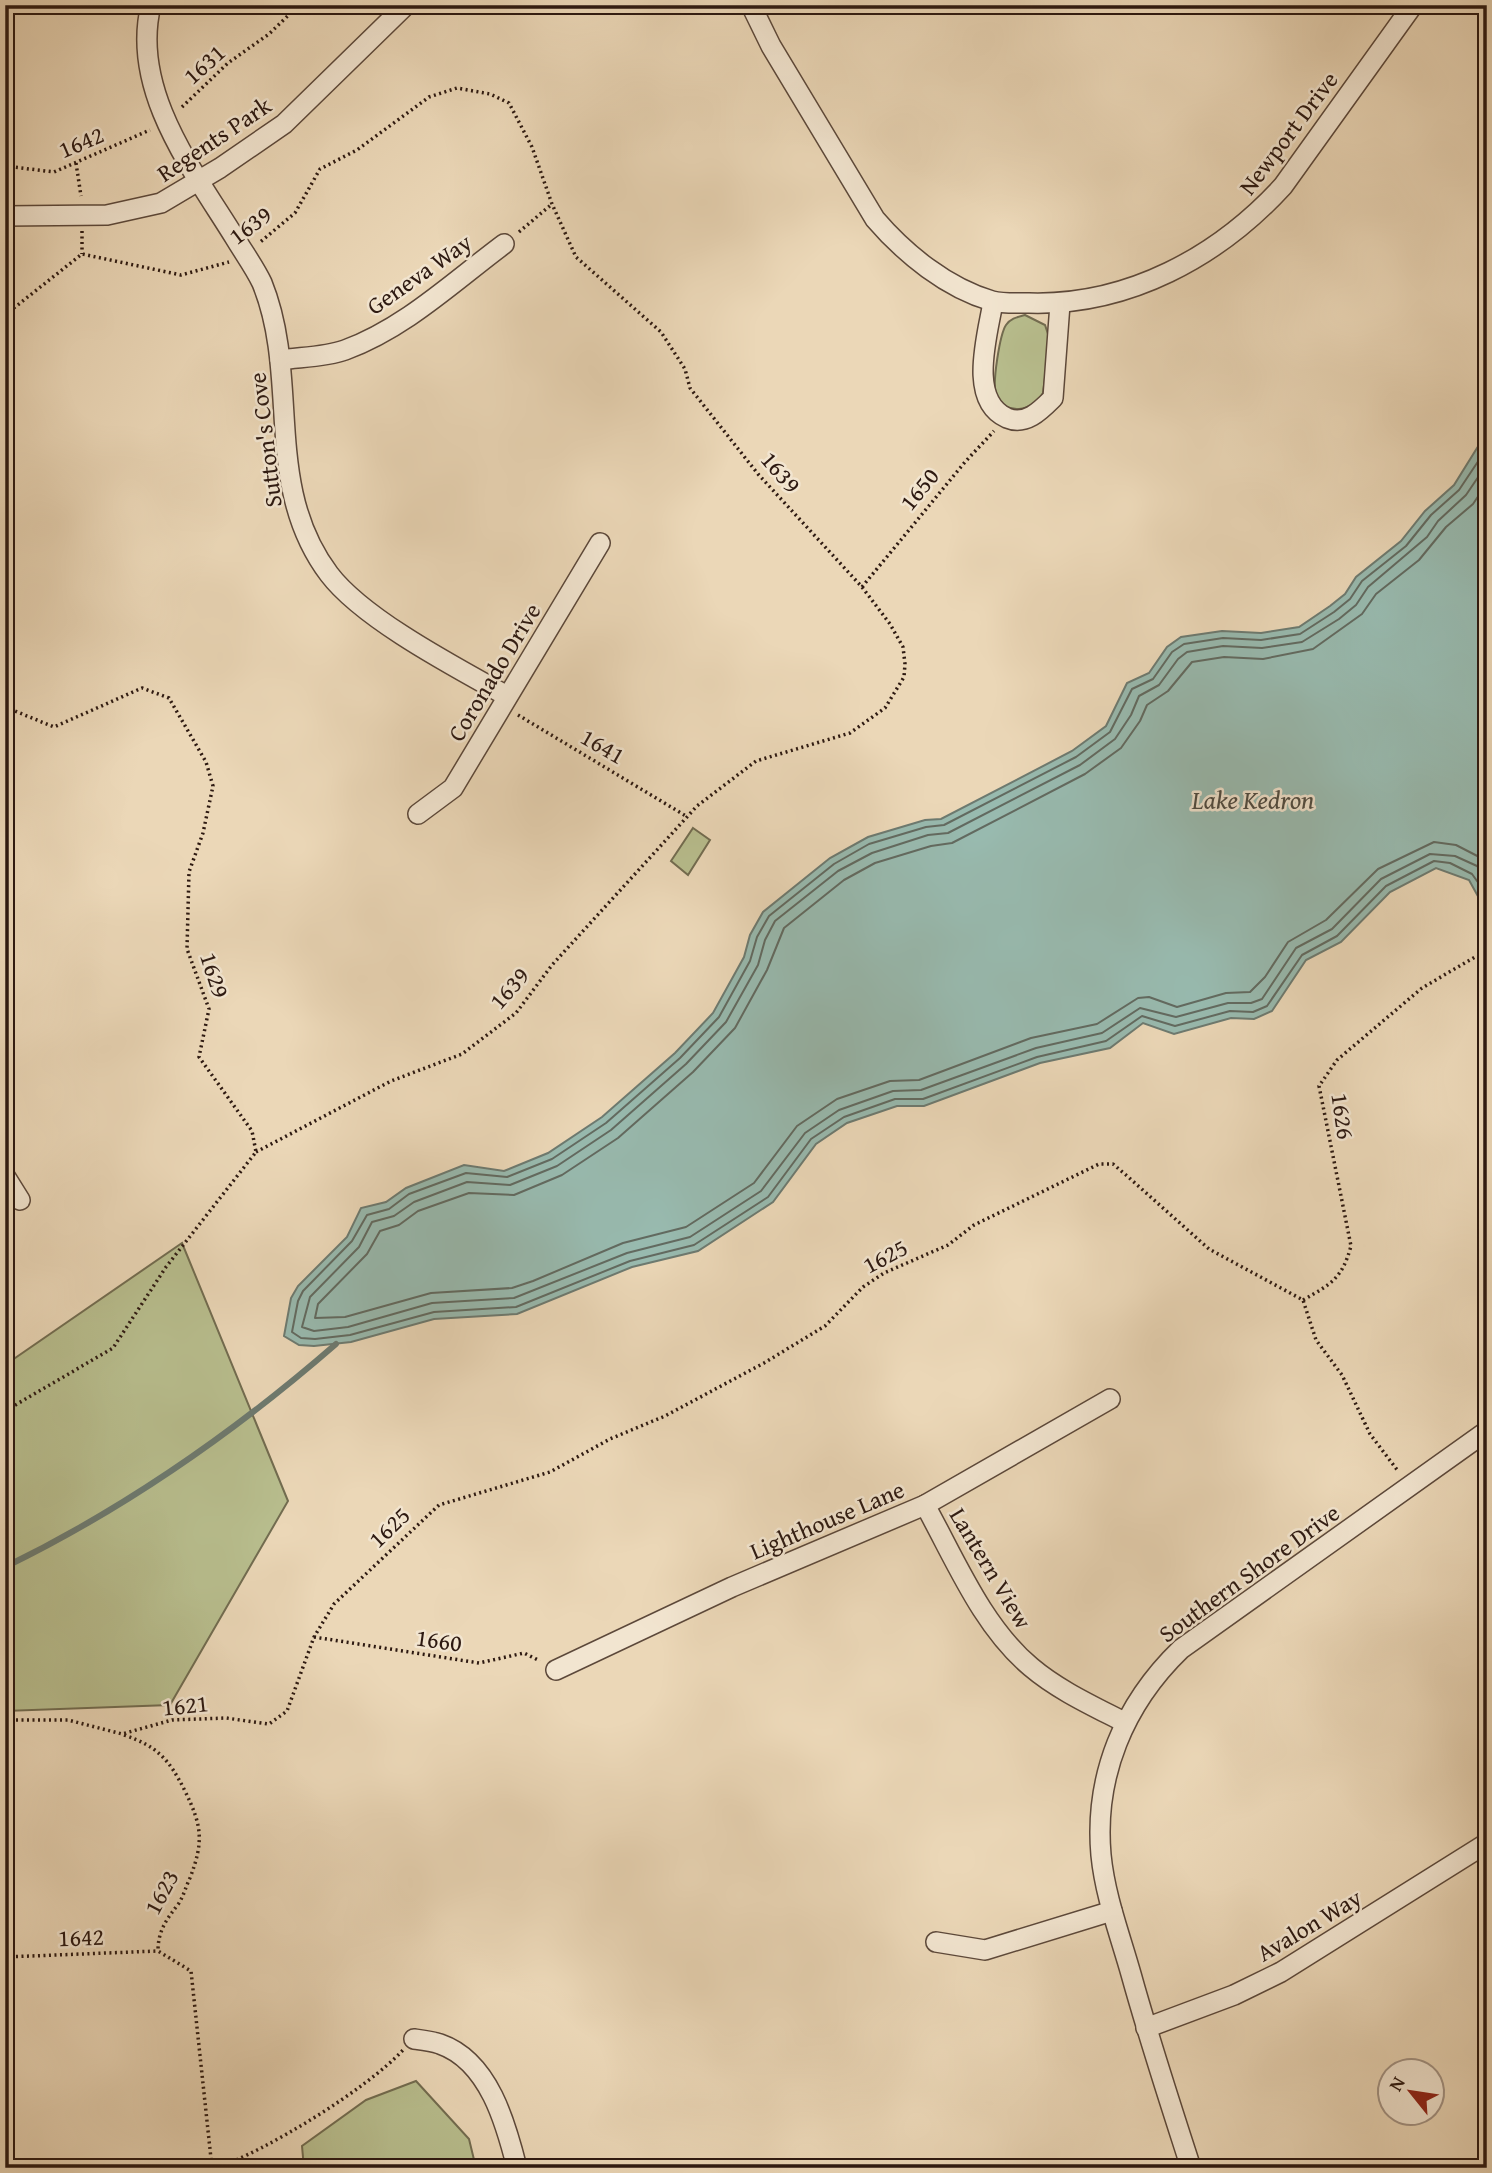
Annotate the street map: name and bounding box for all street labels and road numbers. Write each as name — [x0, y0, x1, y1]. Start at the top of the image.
street label: 1631 — [175, 36, 233, 92]
street label: Newport Drive — [1230, 64, 1346, 202]
street label: Regents Park — [150, 87, 279, 190]
street label: 1642 — [53, 117, 109, 167]
street label: 1639 — [221, 197, 279, 253]
street label: Geneva Way — [359, 225, 479, 323]
street label: Sutton's Cove — [239, 370, 291, 510]
street label: 1639 — [753, 443, 809, 501]
street label: 1650 — [891, 460, 947, 518]
street label: Coronado Drive — [439, 596, 549, 748]
street label: 1641 — [574, 719, 632, 773]
street label: 1629 — [191, 948, 239, 1002]
street label: 1639 — [481, 959, 537, 1017]
street label: 1626 — [1322, 1091, 1364, 1141]
street label: 1625 — [856, 1230, 914, 1282]
street label: Lighthouse Lane — [744, 1472, 910, 1568]
street label: Southern Shore Drive — [1151, 1495, 1347, 1651]
street label: 1625 — [360, 1498, 418, 1556]
street label: Lantern View — [941, 1501, 1041, 1635]
street label: 1660 — [414, 1619, 464, 1661]
street label: 1621 — [160, 1685, 210, 1725]
street label: 1623 — [135, 1863, 187, 1921]
street label: Avalon Way — [1250, 1880, 1368, 1970]
street label: 1642 — [57, 1919, 105, 1955]

